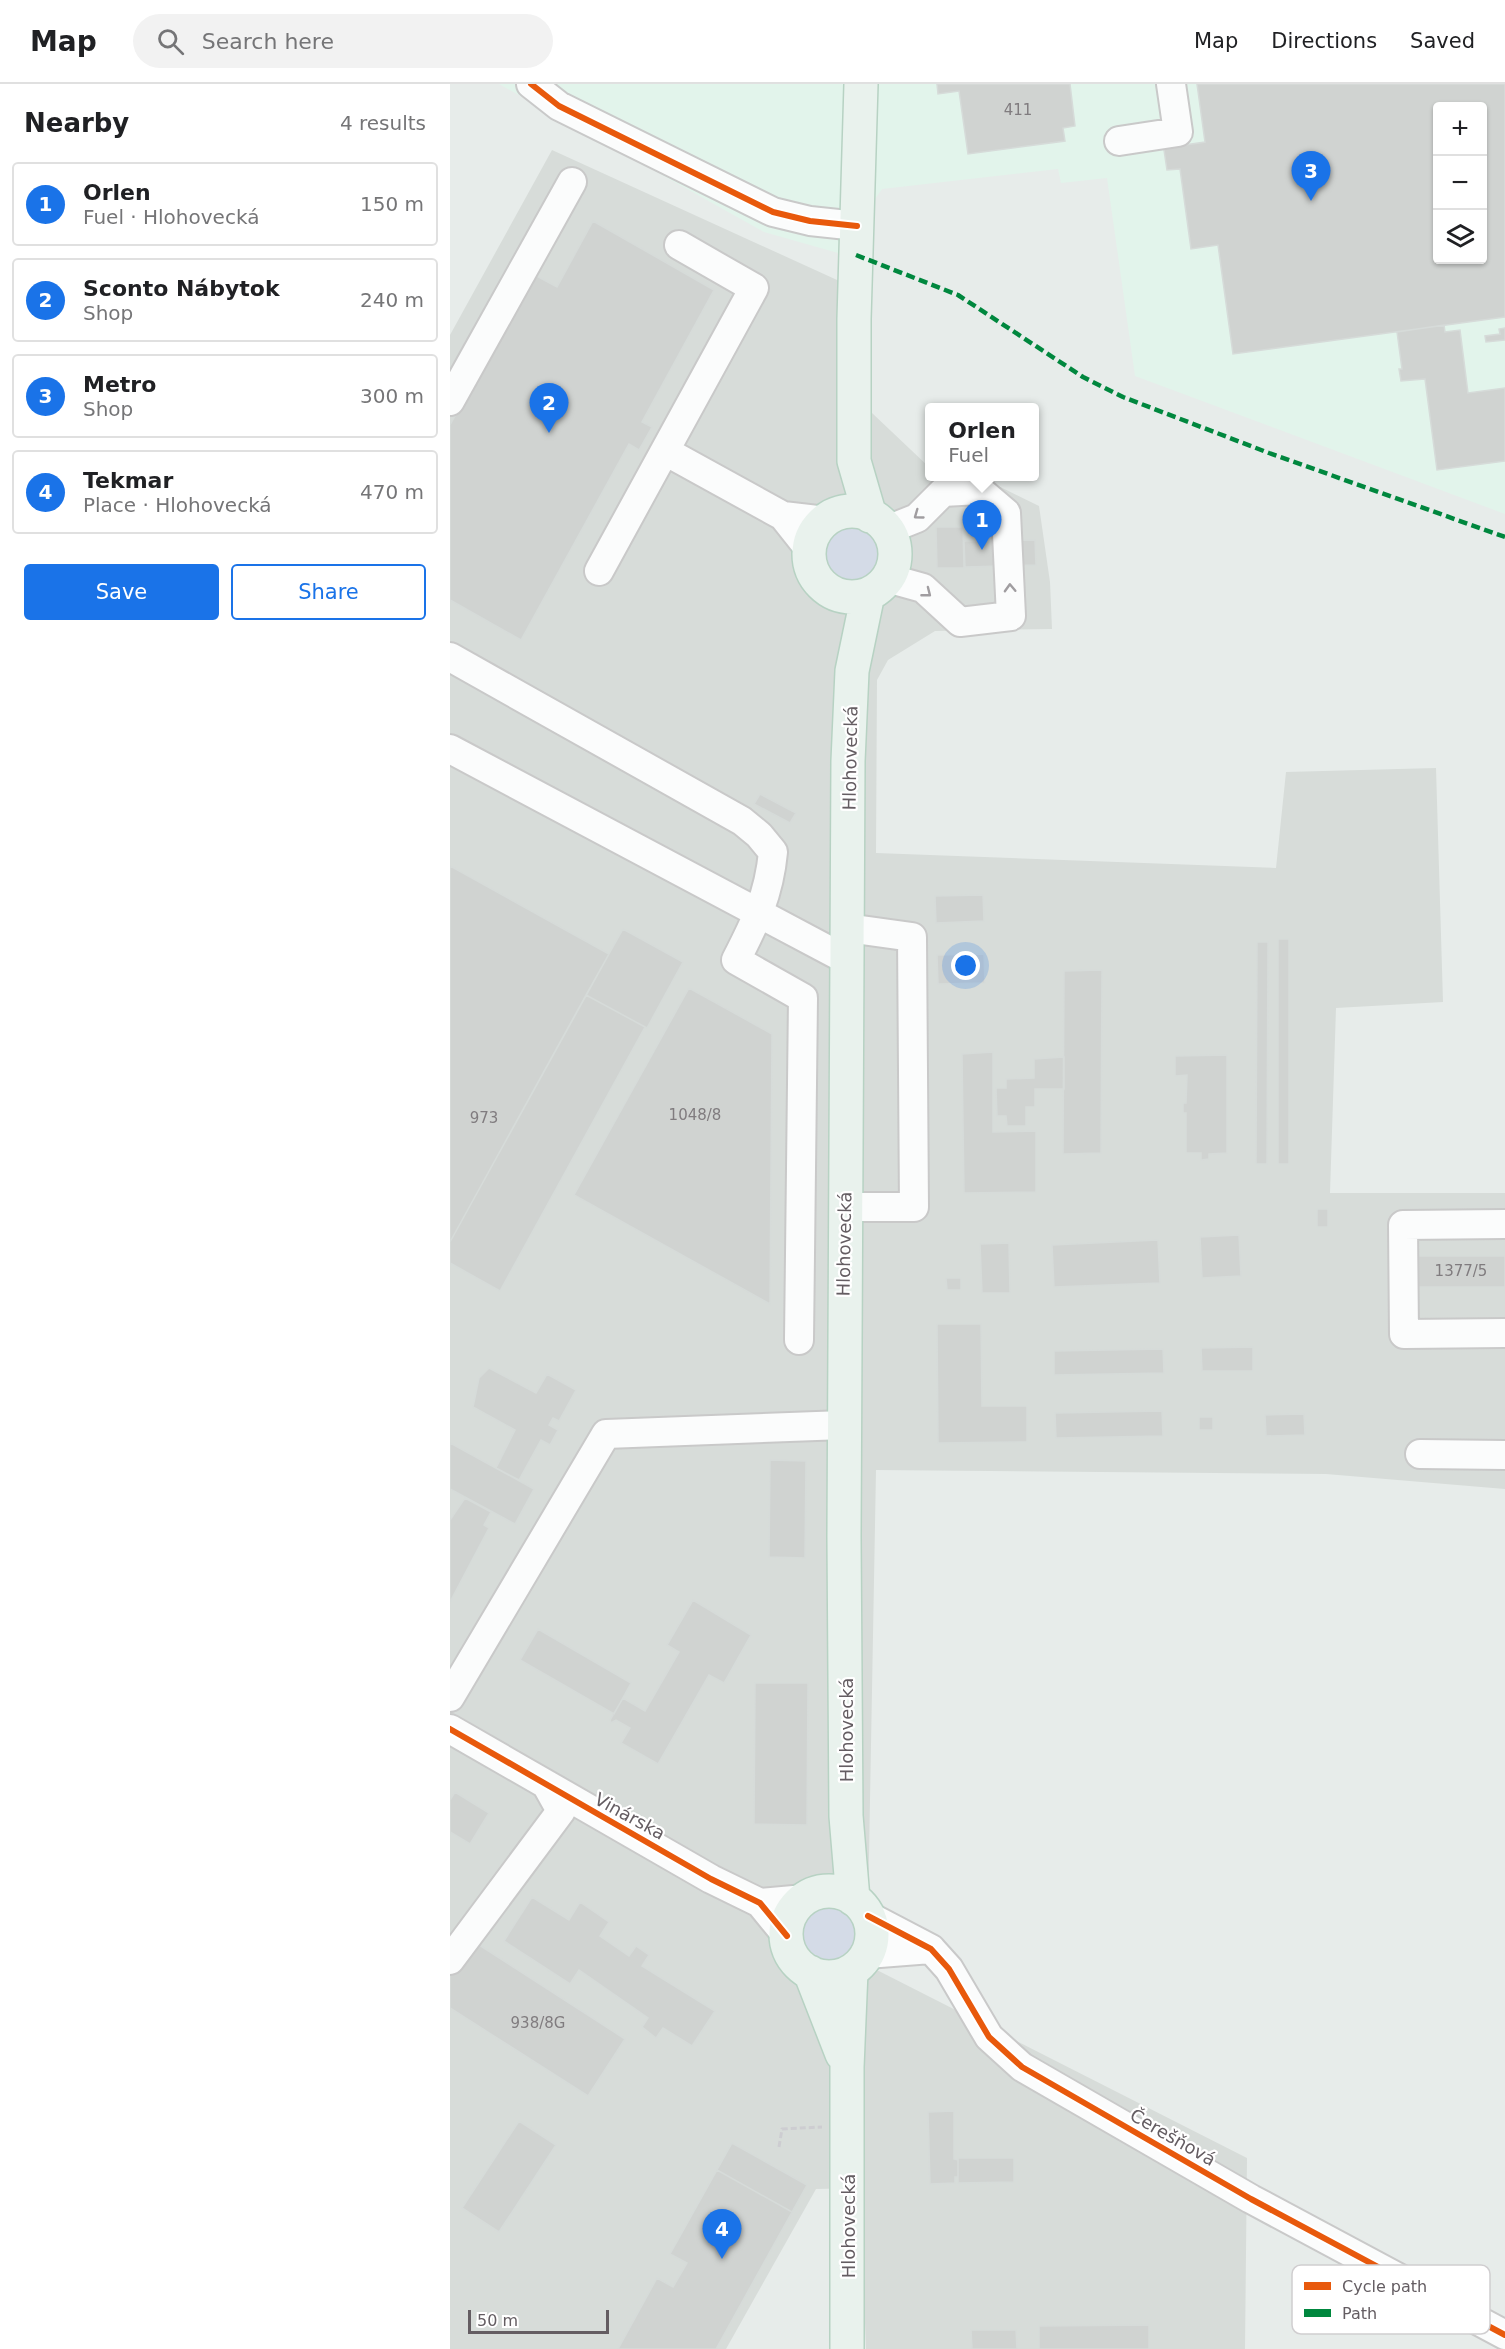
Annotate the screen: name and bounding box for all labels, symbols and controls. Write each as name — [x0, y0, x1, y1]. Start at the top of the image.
search box — [133, 14, 553, 68]
text: Map — [30, 25, 97, 58]
icon: search — [154, 25, 187, 58]
text: Search here — [202, 29, 334, 54]
text: Map — [1194, 29, 1238, 53]
text: Directions — [1271, 29, 1377, 53]
text: Saved — [1410, 29, 1475, 53]
house number: 411 — [1004, 101, 1032, 119]
map controls — [1433, 102, 1487, 264]
button: + — [1433, 102, 1487, 156]
text: Nearby — [24, 108, 129, 138]
text: 4 results — [340, 111, 426, 135]
pin: 3 — [1292, 152, 1330, 201]
button: − — [1433, 156, 1487, 210]
text: Orlen — [83, 180, 151, 205]
text: 1 — [39, 192, 52, 216]
text: 150 m — [360, 192, 424, 216]
text: Fuel · Hlohovecká — [83, 205, 259, 229]
button: layers — [1433, 210, 1487, 264]
text: Sconto Nábytok — [83, 276, 280, 301]
text: 2 — [39, 288, 52, 312]
text: 240 m — [360, 288, 424, 312]
text: Shop — [83, 301, 133, 325]
text: Metro — [83, 372, 156, 397]
text: 3 — [39, 384, 52, 408]
text: 300 m — [360, 384, 424, 408]
pin: 2 — [530, 384, 568, 433]
text: Shop — [83, 397, 133, 421]
popup — [925, 403, 1039, 481]
text: Orlen — [948, 418, 1016, 443]
text: Fuel — [948, 443, 989, 467]
text: Tekmar — [83, 468, 173, 493]
text: 4 — [39, 480, 52, 504]
text: 470 m — [360, 480, 424, 504]
text: Place · Hlohovecká — [83, 493, 272, 517]
pin: 1 — [962, 500, 1002, 550]
one-way arrow — [914, 508, 925, 519]
button: Save — [24, 564, 219, 620]
button: Share — [231, 564, 426, 620]
one-way arrow — [1003, 584, 1016, 593]
one-way arrow — [921, 586, 932, 597]
street label: Hlohovecká — [839, 705, 861, 811]
your location — [951, 951, 980, 980]
house number: 1048/8 — [669, 1106, 721, 1124]
house number: 973 — [470, 1109, 498, 1127]
street label: Hlohovecká — [833, 1191, 855, 1297]
house number: 1377/5 — [1435, 1262, 1487, 1280]
street label: Hlohovecká — [836, 1678, 857, 1782]
street label: Vinárska — [591, 1788, 669, 1844]
house number: 938/8G — [511, 2014, 565, 2032]
street label: Čerešňová — [1127, 2104, 1219, 2170]
street label: Hlohovecká — [838, 2174, 859, 2278]
pin: 4 — [702, 2210, 742, 2259]
legend — [1292, 2265, 1490, 2334]
text: Cycle path — [1342, 2277, 1427, 2296]
text: Path — [1342, 2304, 1377, 2323]
scale bar — [468, 2307, 609, 2334]
text: 50 m — [477, 2311, 518, 2330]

